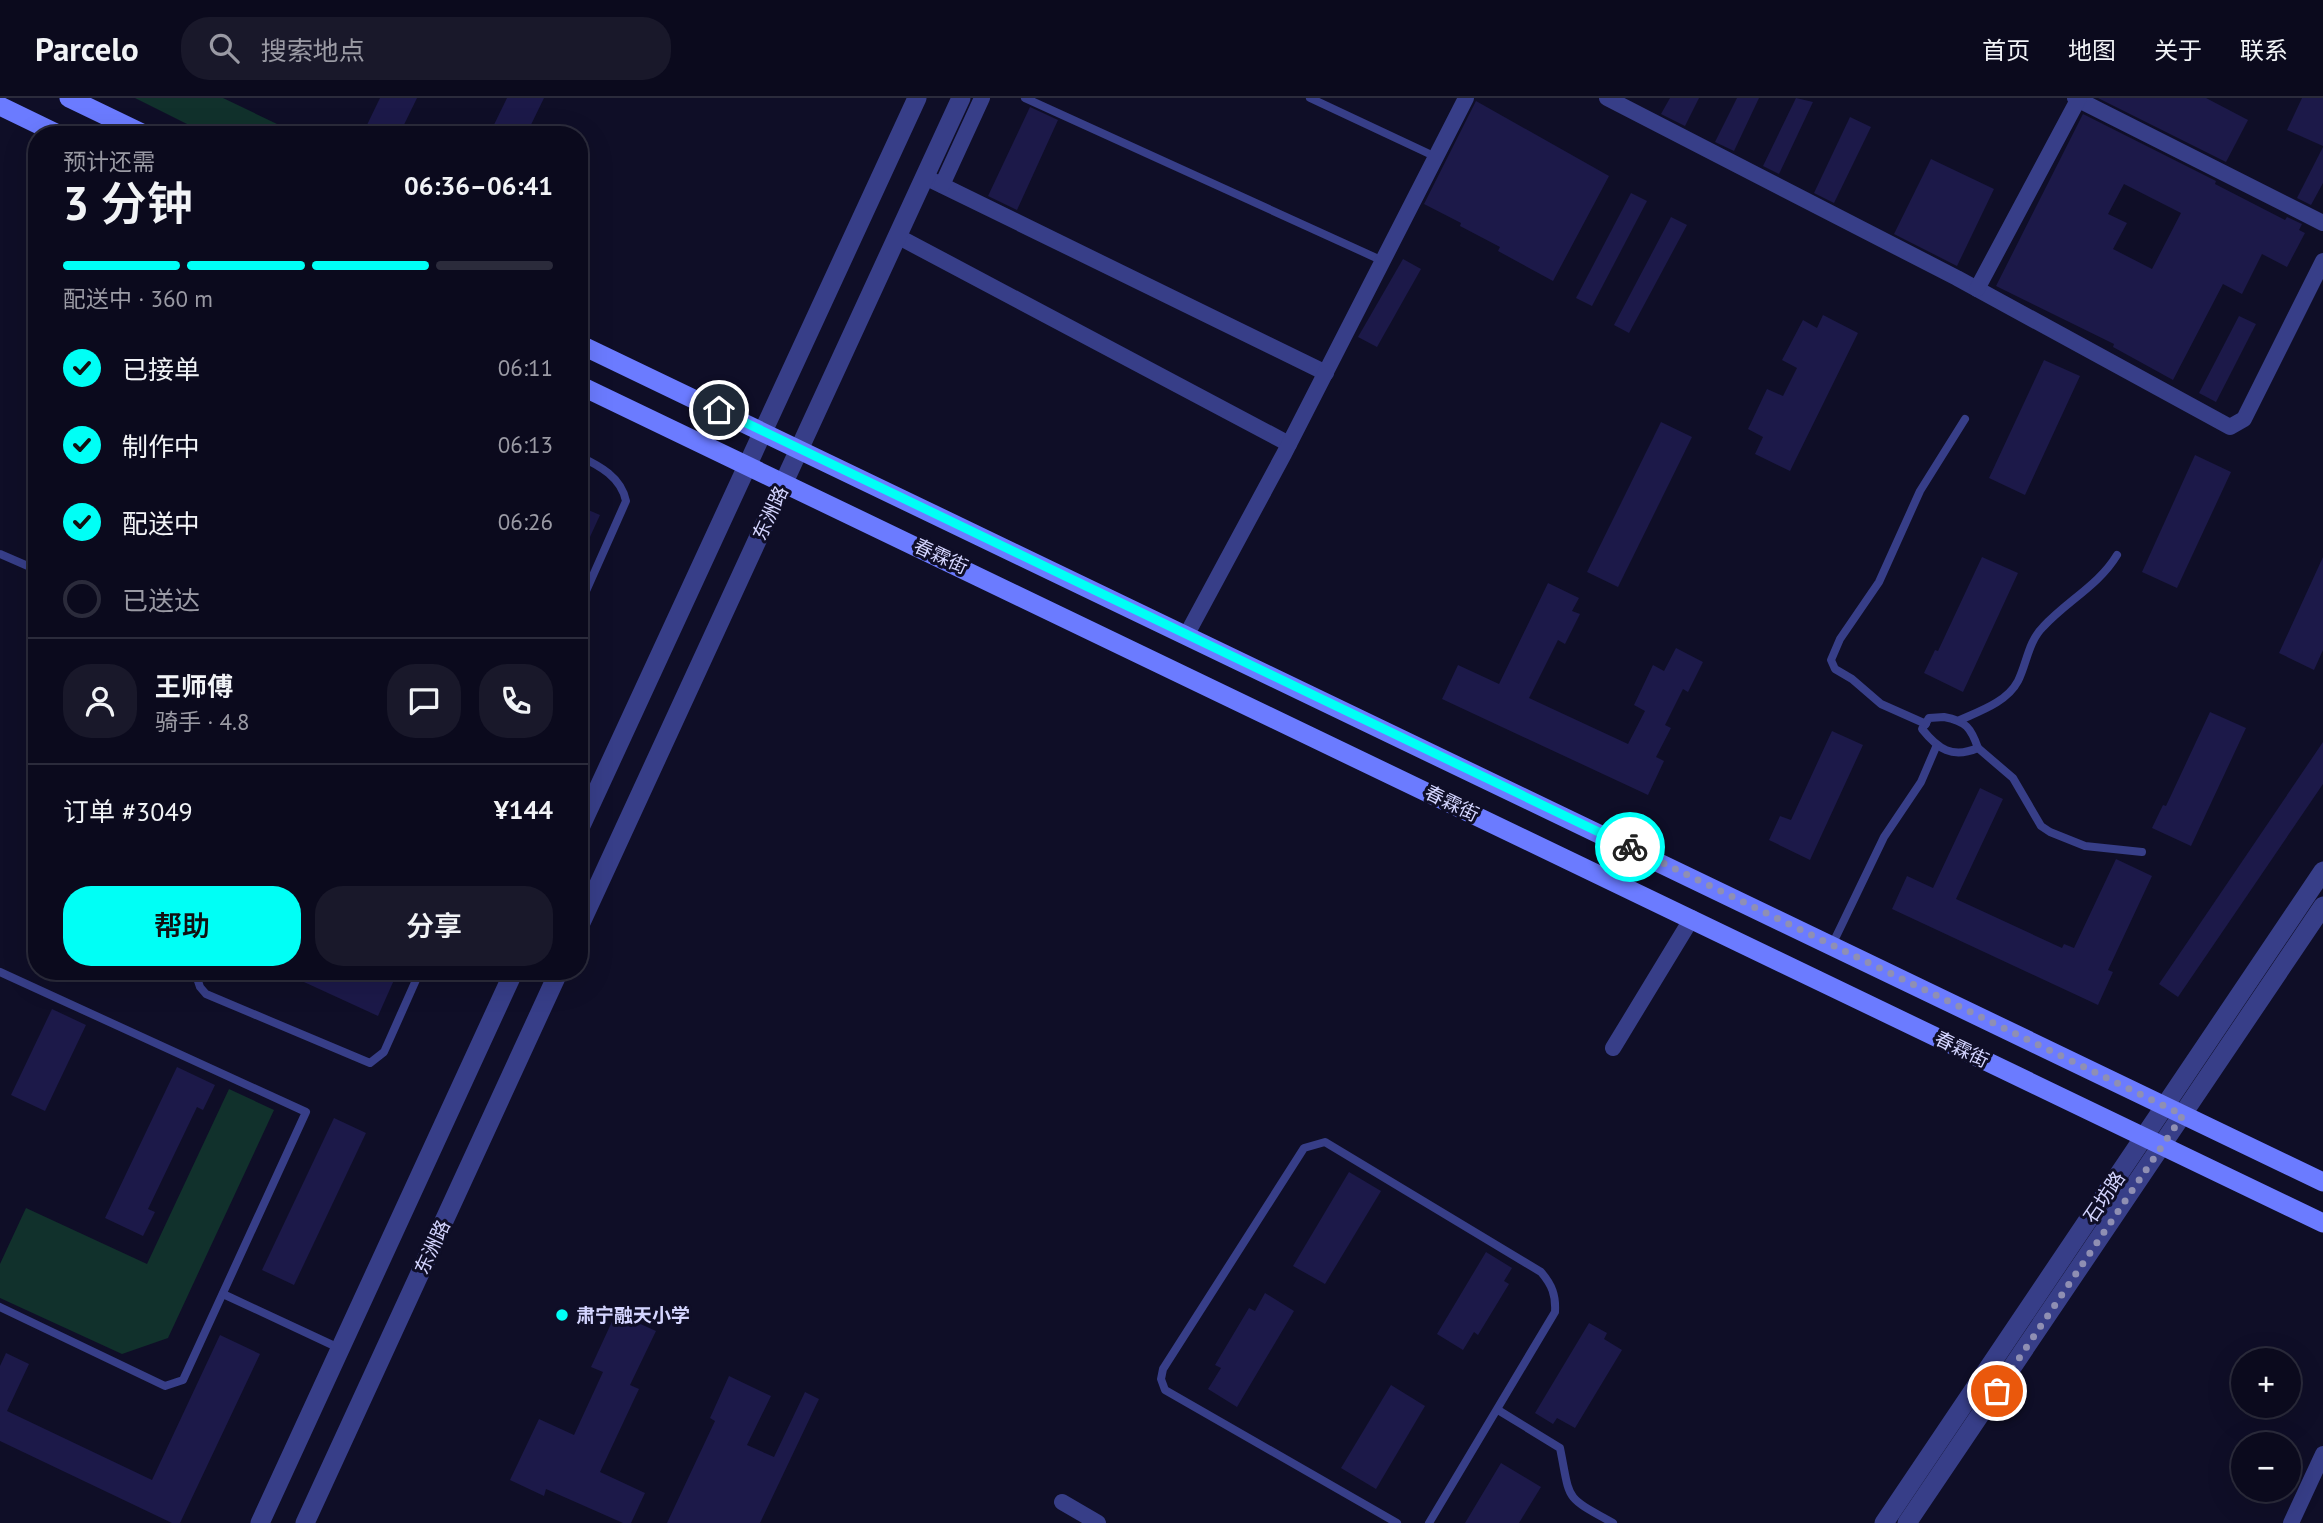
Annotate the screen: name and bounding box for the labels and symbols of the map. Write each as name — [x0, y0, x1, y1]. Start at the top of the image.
pin — [689, 380, 749, 440]
street label: 东洲路 — [747, 482, 793, 544]
street label: 春霖街 — [910, 533, 972, 579]
street label: 春霖街 — [1421, 780, 1483, 826]
courier — [1595, 812, 1665, 882]
street label: 春霖街 — [1931, 1026, 1993, 1072]
street label: 石坊路 — [2078, 1167, 2130, 1227]
street label: 东洲路 — [409, 1216, 455, 1278]
place label: 肃宁融天小学 — [576, 1303, 690, 1327]
marker: 肃宁融天小学 — [554, 1307, 570, 1323]
pin — [1967, 1361, 2027, 1421]

